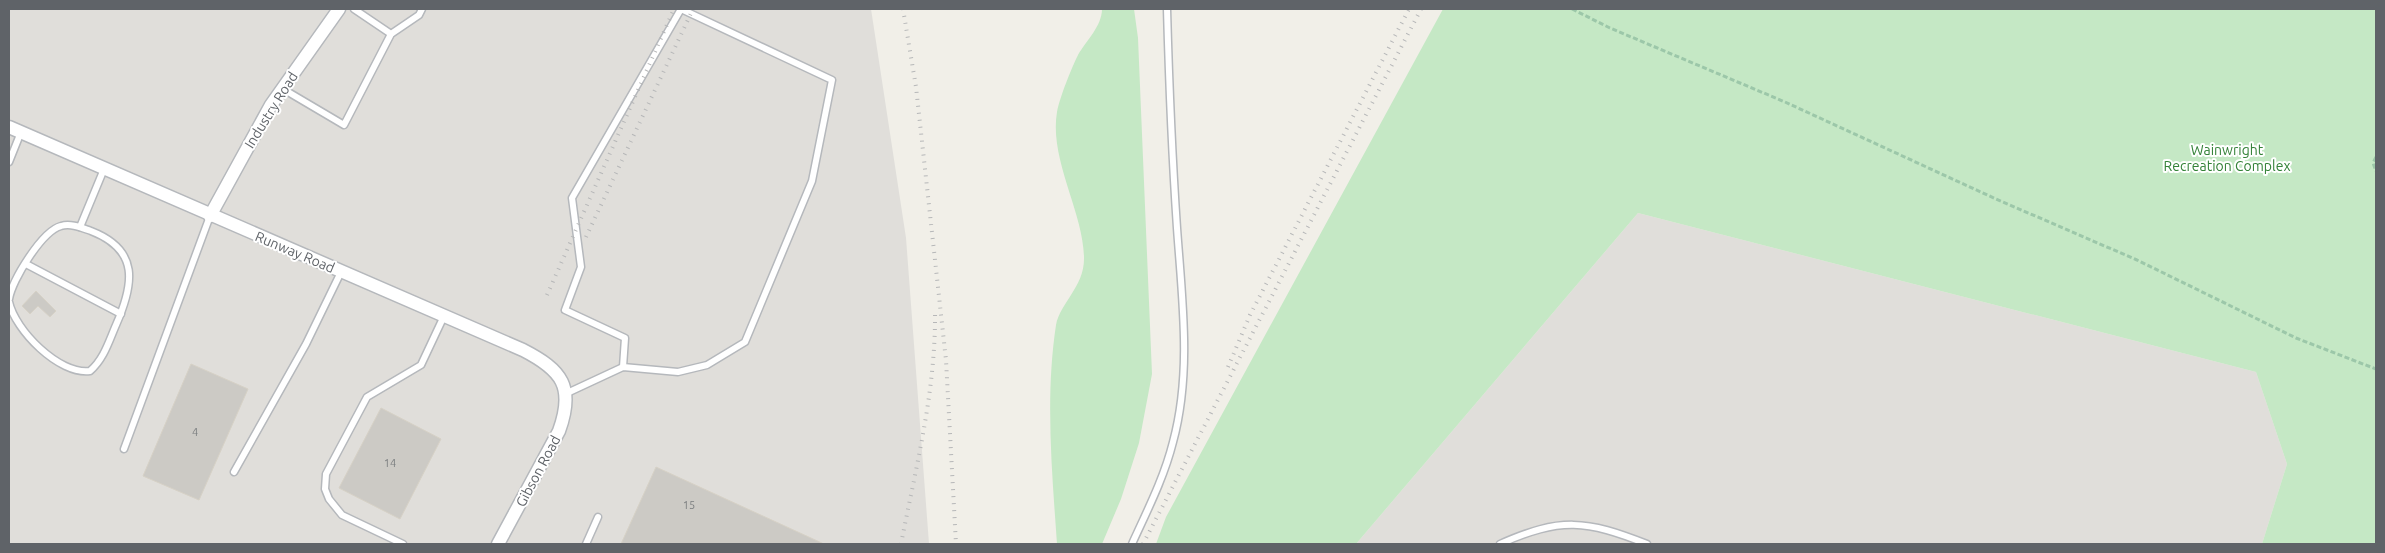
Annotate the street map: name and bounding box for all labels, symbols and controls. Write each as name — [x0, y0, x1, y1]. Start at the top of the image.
street label: Industry Road — [241, 69, 301, 151]
park label: Wainwright Recreation Complex — [2164, 142, 2290, 174]
street label: Runway Road — [253, 228, 337, 276]
house number: 4 — [192, 426, 198, 438]
street label: Gibson Road — [512, 433, 564, 509]
house number: 14 — [384, 457, 396, 469]
house number: 15 — [683, 499, 695, 511]

